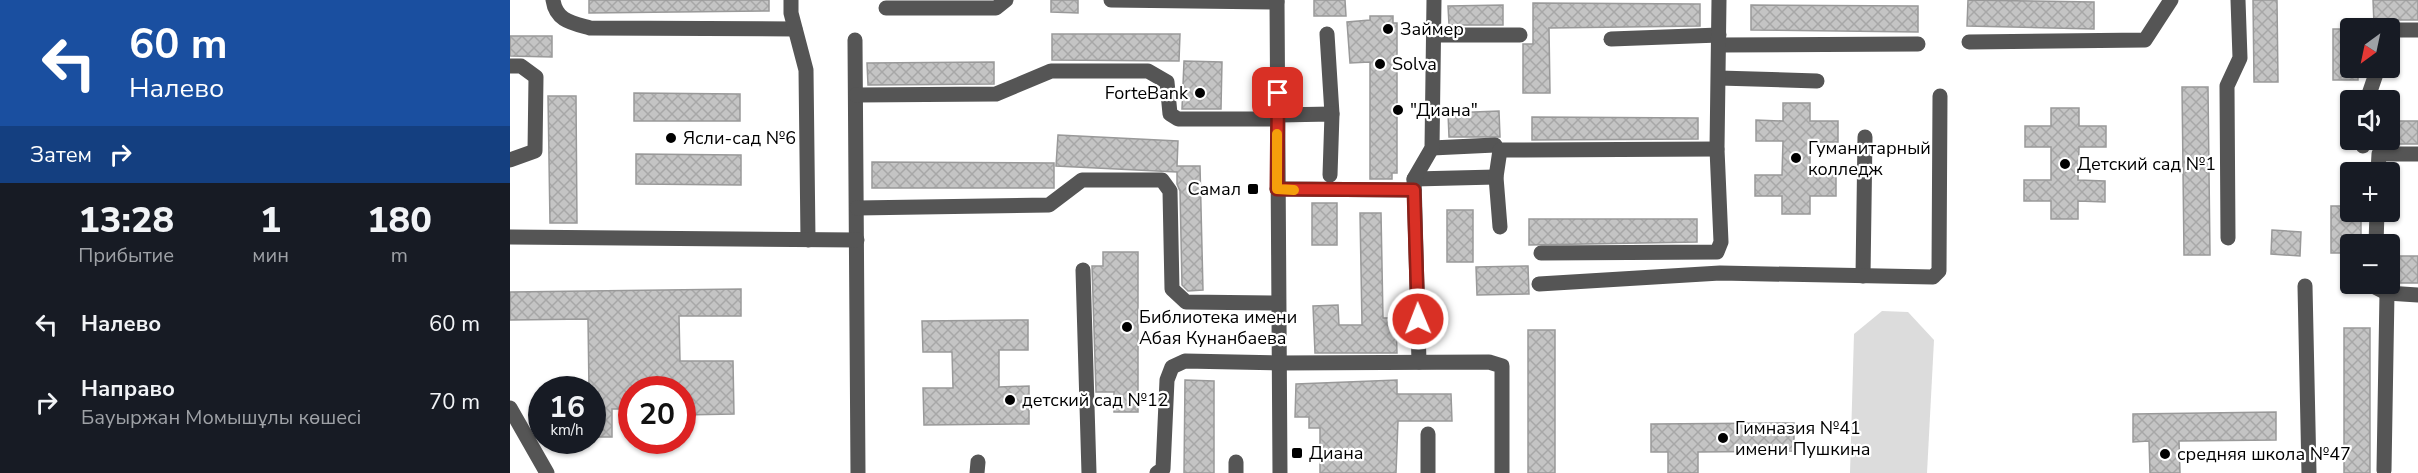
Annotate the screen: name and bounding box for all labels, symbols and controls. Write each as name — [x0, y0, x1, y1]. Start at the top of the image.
text: 60 m — [129, 16, 228, 73]
place label: Займер — [1400, 17, 1464, 41]
north arrow — [2340, 18, 2400, 78]
map controls — [2340, 18, 2400, 294]
marker: Займер — [1381, 22, 1395, 36]
icon: left — [30, 24, 108, 102]
place label: Solva — [1392, 52, 1437, 76]
marker: Solva — [1373, 57, 1387, 71]
pin — [1252, 67, 1303, 118]
text: Налево — [129, 70, 224, 107]
icon: arrive — [1261, 76, 1294, 109]
place label: ForteBank — [1105, 81, 1189, 105]
marker: ForteBank — [1193, 86, 1207, 100]
button: sound — [2340, 90, 2400, 150]
place label: "Диана" — [1410, 98, 1478, 122]
marker: "Диана" — [1391, 103, 1405, 117]
place label: Ясли-сад №6 — [683, 126, 796, 150]
marker: Ясли-сад №6 — [664, 131, 678, 145]
place label: Гуманитарный колледж — [1808, 136, 1931, 181]
icon: right — [104, 138, 137, 171]
text: Затем — [30, 140, 92, 170]
marker: Гуманитарный колледж — [1789, 151, 1803, 165]
place label: Детский сад №1 — [2077, 152, 2216, 176]
marker: Детский сад №1 — [2058, 157, 2072, 171]
button: + — [2340, 162, 2400, 222]
place label: Самал — [1187, 177, 1241, 201]
marker: Самал — [1246, 182, 1260, 196]
text: 13:28 — [78, 196, 174, 245]
text: 1 — [260, 196, 281, 245]
text: 180 — [367, 196, 432, 245]
button: − — [2340, 234, 2400, 294]
text: Прибытие — [78, 242, 174, 269]
text: мин — [252, 242, 289, 269]
text: m — [391, 242, 408, 269]
position arrow — [1386, 287, 1450, 351]
place label: Библиотека имени Абая Кунанбаева — [1139, 305, 1297, 350]
icon: left — [30, 308, 63, 341]
text: Налево — [81, 309, 161, 339]
text: 60 m — [429, 309, 480, 339]
marker: Библиотека имени Абая Кунанбаева — [1120, 320, 1134, 334]
text: Направо — [81, 374, 175, 404]
speed limit sign: 20 — [618, 376, 696, 454]
icon: right — [30, 386, 63, 419]
text: 70 m — [429, 387, 480, 417]
text: 16 — [549, 387, 585, 428]
place label: детский сад №12 — [1022, 388, 1169, 412]
marker: детский сад №12 — [1003, 393, 1017, 407]
text: Бауыржан Момышұлы көшесі — [81, 404, 361, 431]
place label: Гимназия №41 имени Пушкина — [1735, 416, 1871, 461]
text: km/h — [550, 420, 584, 440]
marker: Гимназия №41 имени Пушкина — [1716, 431, 1730, 445]
place label: Диана — [1309, 441, 1364, 465]
place label: средняя школа №47 — [2177, 442, 2351, 466]
marker: Диана — [1290, 446, 1304, 460]
marker: средняя школа №47 — [2158, 447, 2172, 461]

